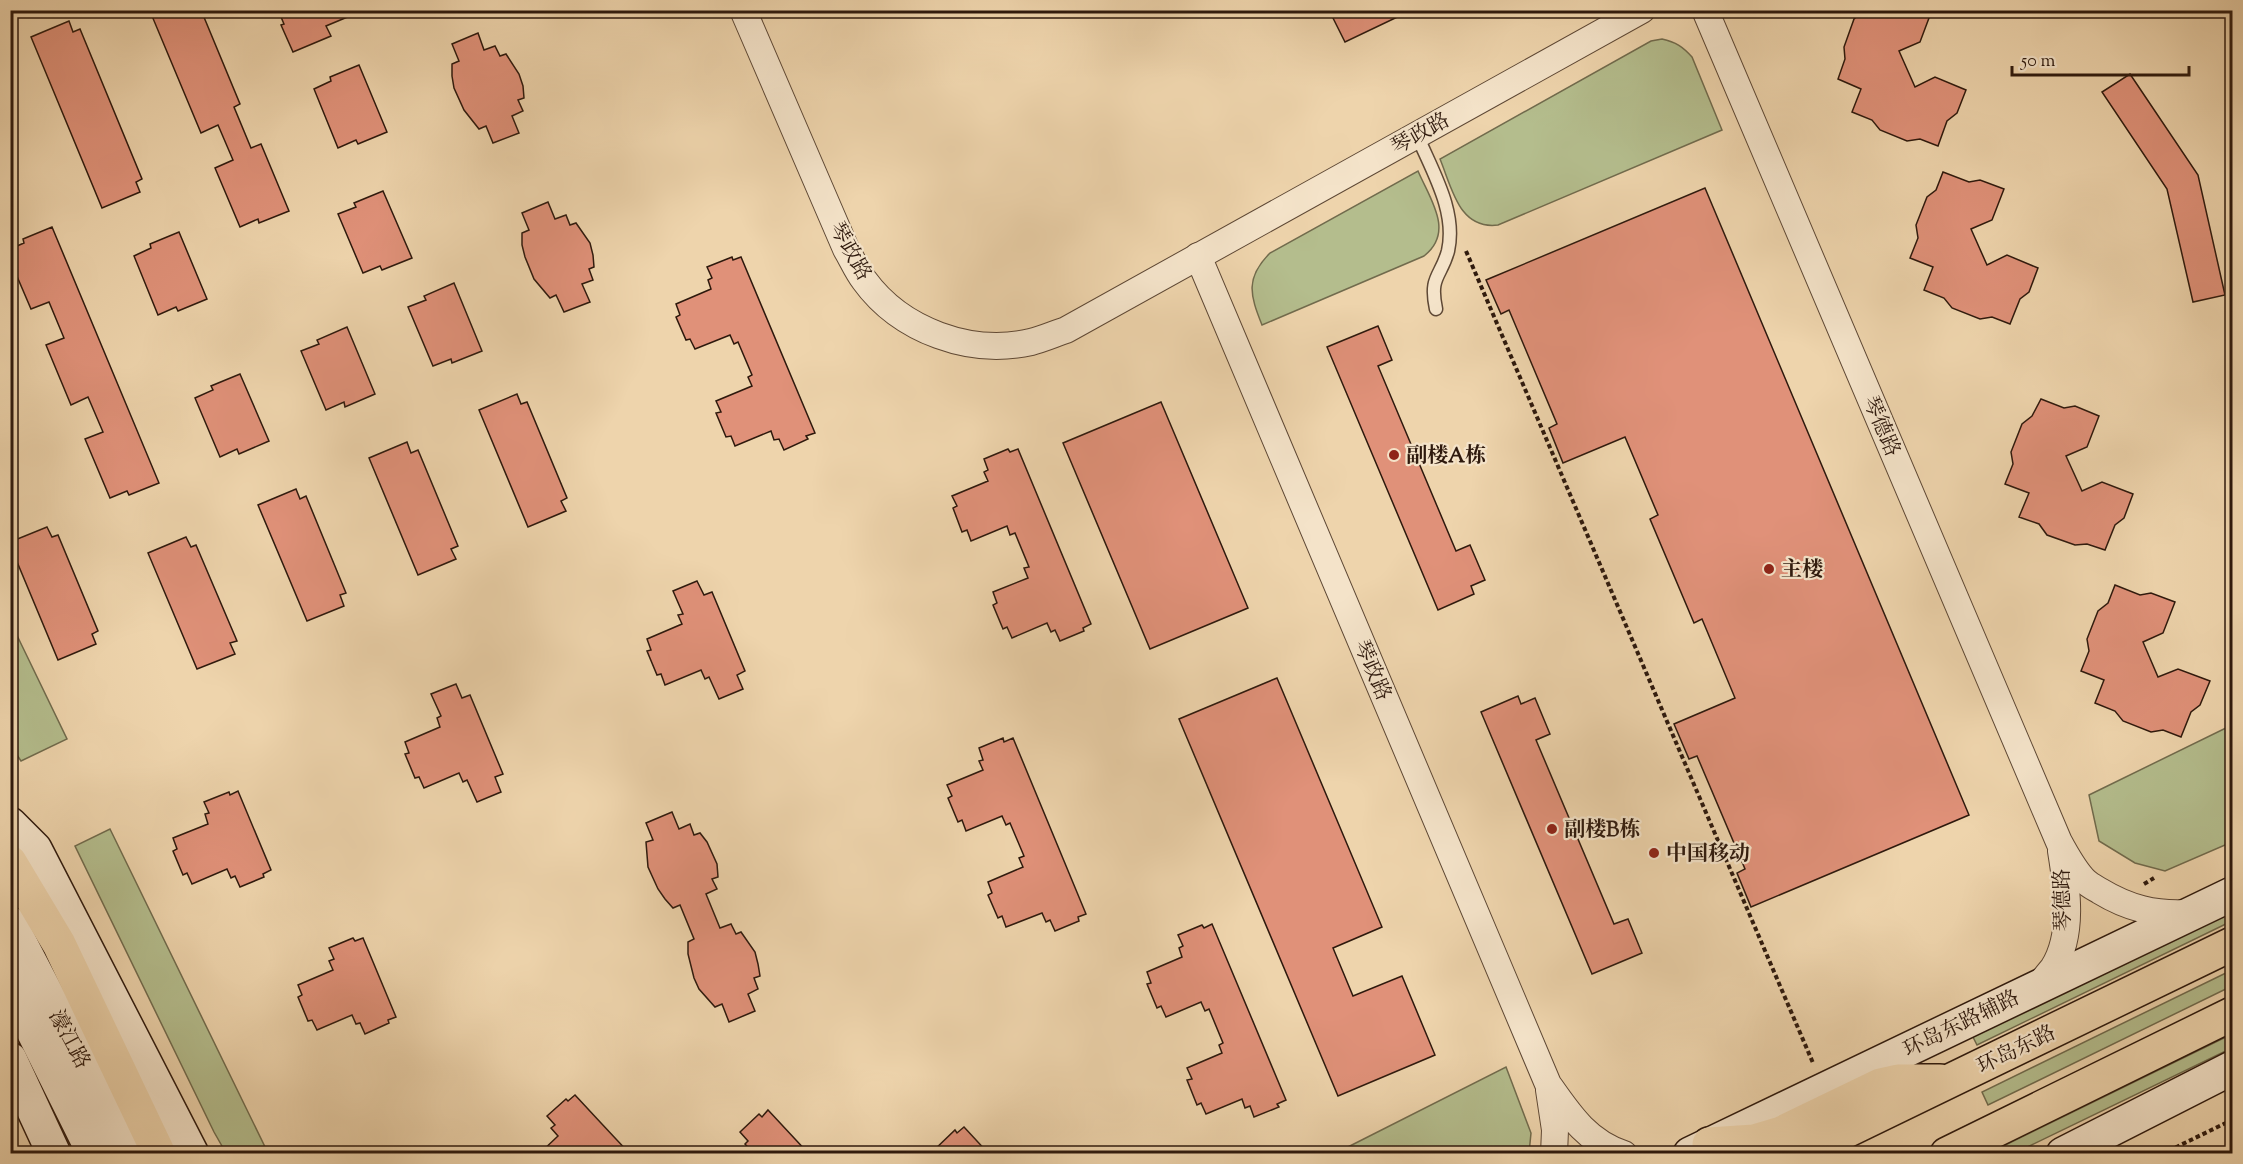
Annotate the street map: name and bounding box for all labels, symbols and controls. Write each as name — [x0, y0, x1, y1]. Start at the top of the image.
scale bar — [2012, 39, 2189, 77]
text: 50 m — [2020, 49, 2056, 75]
street label: 琴政路 — [1386, 106, 1456, 163]
street label: 琴政路 — [821, 217, 878, 287]
street label: 琴德路 — [1854, 392, 1906, 462]
place label: 副楼A栋 — [1406, 442, 1486, 472]
marker: 副楼A栋 — [1387, 448, 1401, 462]
place label: 主楼 — [1781, 556, 1823, 586]
marker: 主楼 — [1762, 562, 1776, 576]
street label: 琴政路 — [1345, 636, 1397, 706]
place label: 副楼B栋 — [1564, 816, 1640, 846]
marker: 副楼B栋 — [1545, 822, 1559, 836]
place label: 中国移动 — [1666, 840, 1750, 870]
marker: 中国移动 — [1647, 846, 1661, 860]
street label: 琴德路 — [2048, 868, 2080, 932]
street label: 环岛东路辅路 — [1899, 984, 2023, 1062]
street label: 濠江路 — [40, 1005, 96, 1075]
street label: 环岛东路 — [1973, 1019, 2059, 1079]

